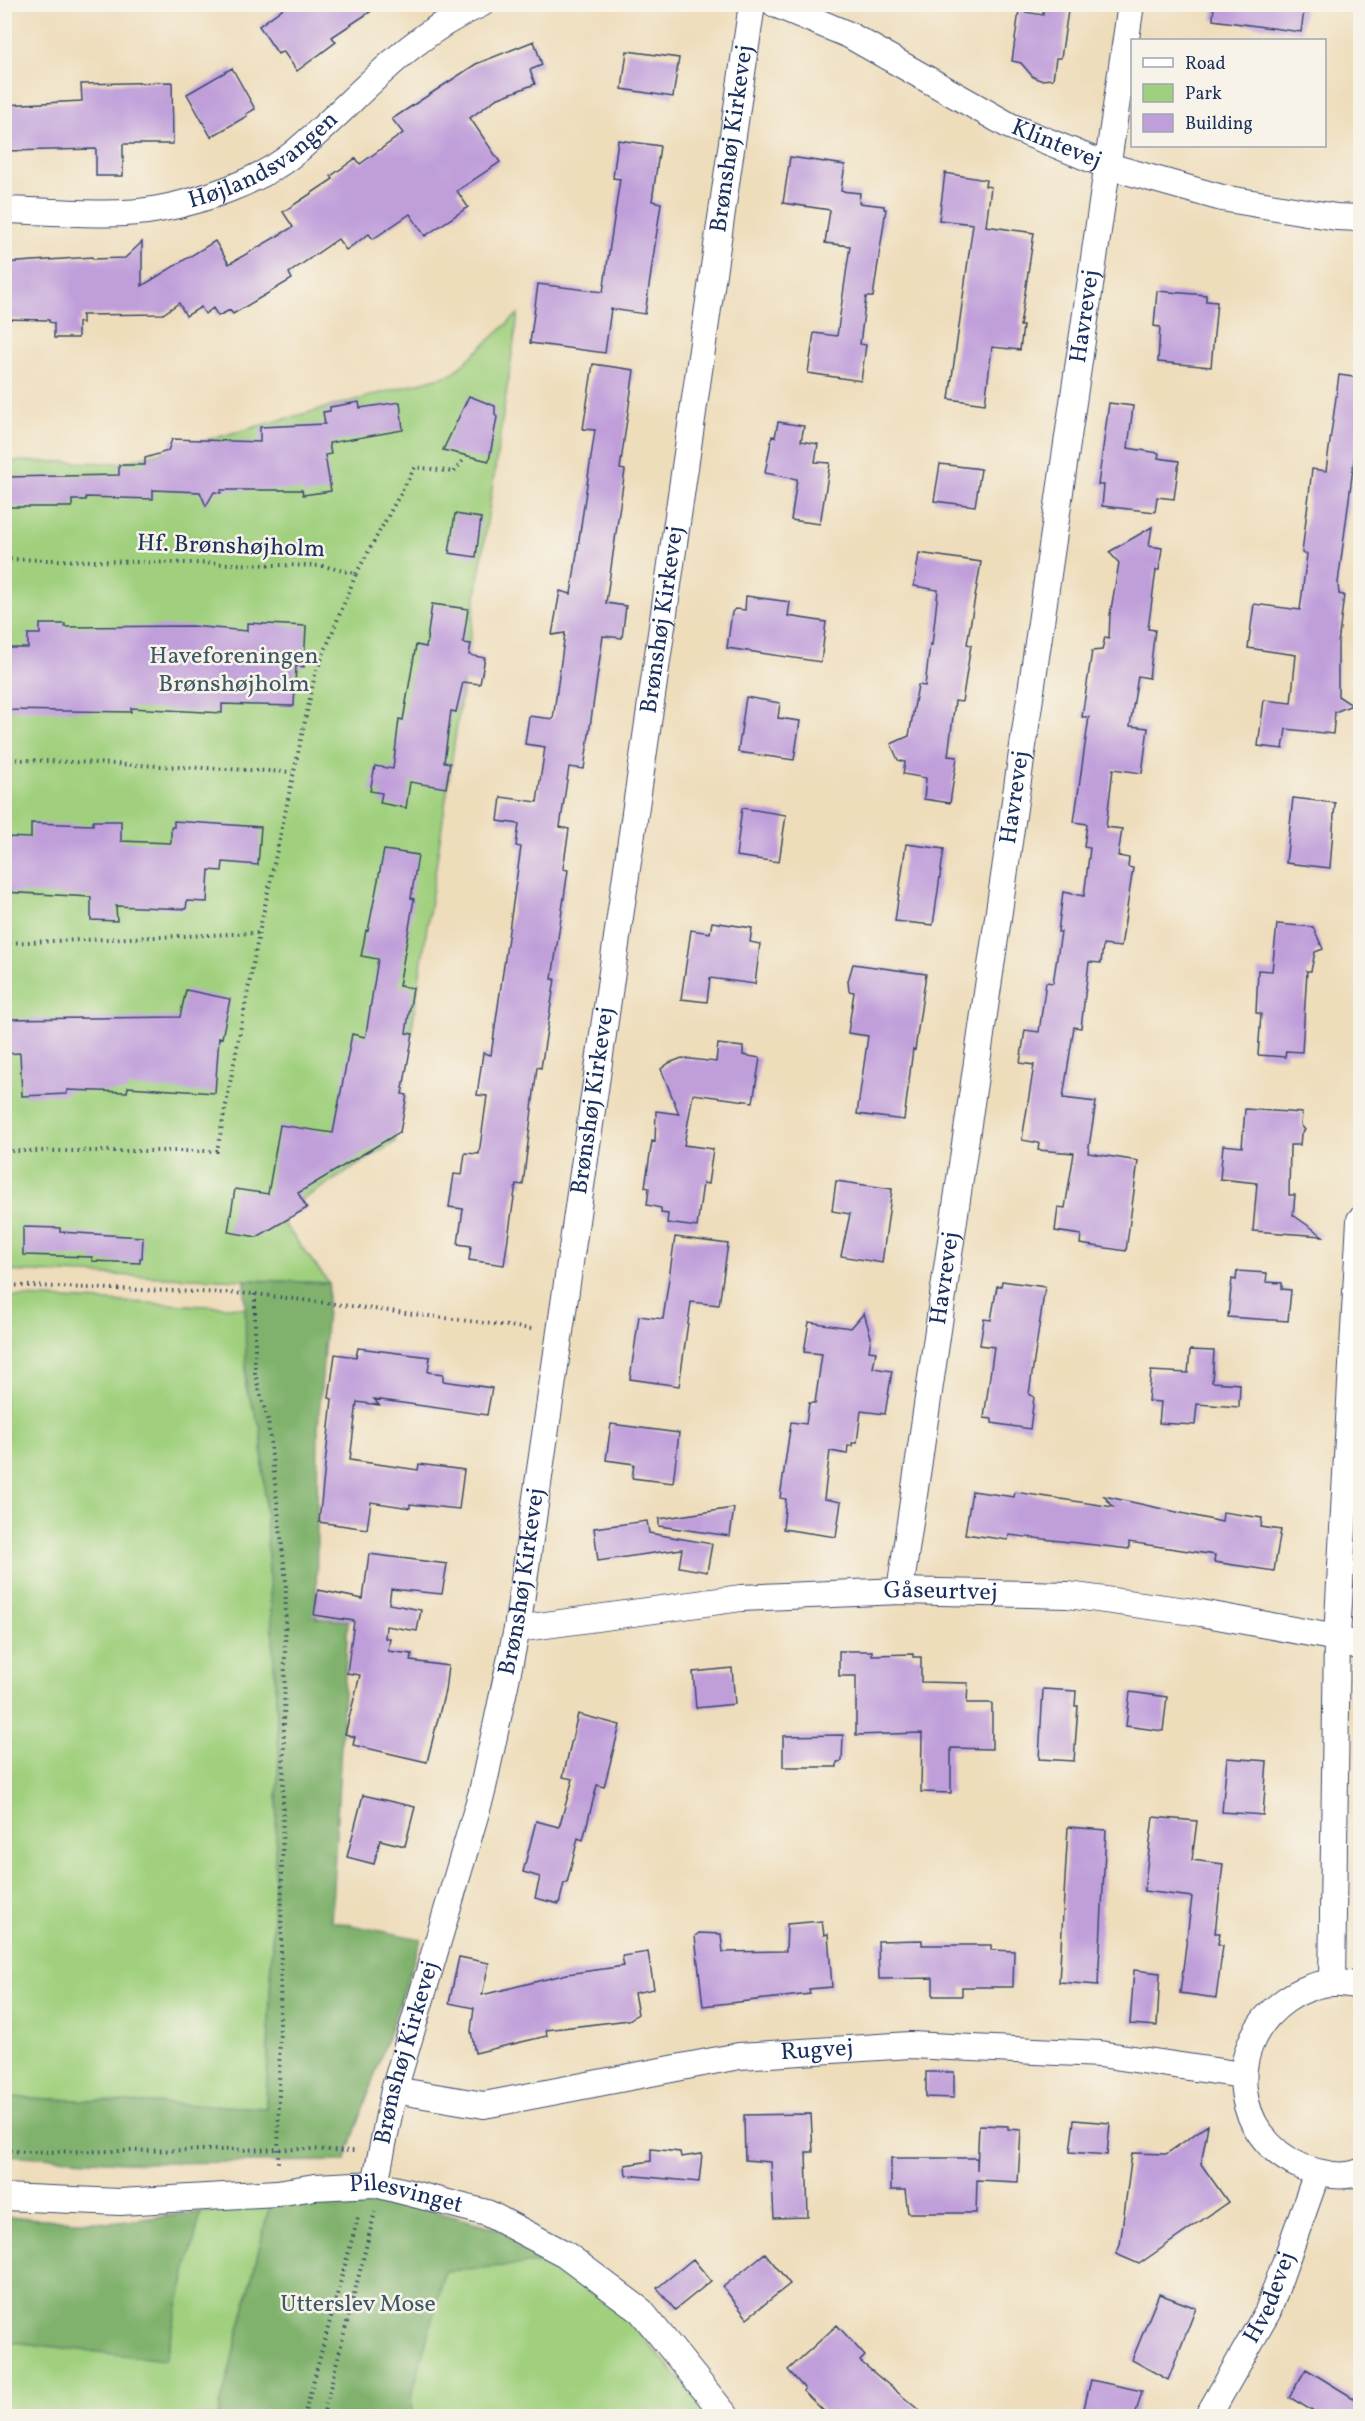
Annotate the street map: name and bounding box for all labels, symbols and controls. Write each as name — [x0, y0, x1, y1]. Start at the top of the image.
legend — [1131, 39, 1326, 147]
street label: Brønshøj Kirkevej — [702, 43, 763, 235]
text: Road — [1185, 52, 1226, 77]
text: Park — [1185, 82, 1222, 107]
street label: Højlandsvangen — [184, 104, 347, 218]
street label: Klintevej — [1006, 111, 1107, 179]
text: Building — [1185, 112, 1253, 137]
street label: Havrevej — [1062, 268, 1109, 365]
street label: Brønshøj Kirkevej — [633, 524, 693, 716]
street label: Hf. Brønshøjholm — [136, 527, 326, 567]
park label: Haveforeningen Brønshøjholm — [149, 640, 319, 702]
street label: Havrevej — [992, 748, 1039, 846]
street label: Brønshøj Kirkevej — [563, 1005, 624, 1197]
street label: Havrevej — [922, 1229, 969, 1327]
street label: Brønshøj Kirkevej — [491, 1486, 554, 1678]
street label: Gåseurtvej — [883, 1574, 998, 1610]
street label: Brønshøj Kirkevej — [366, 1957, 448, 2148]
street label: Rugvej — [779, 2032, 854, 2070]
street label: Pilesvinget — [348, 2167, 466, 2223]
street label: Hvedevej — [1236, 2247, 1305, 2350]
park label: Utterslev Mose — [280, 2288, 436, 2322]

